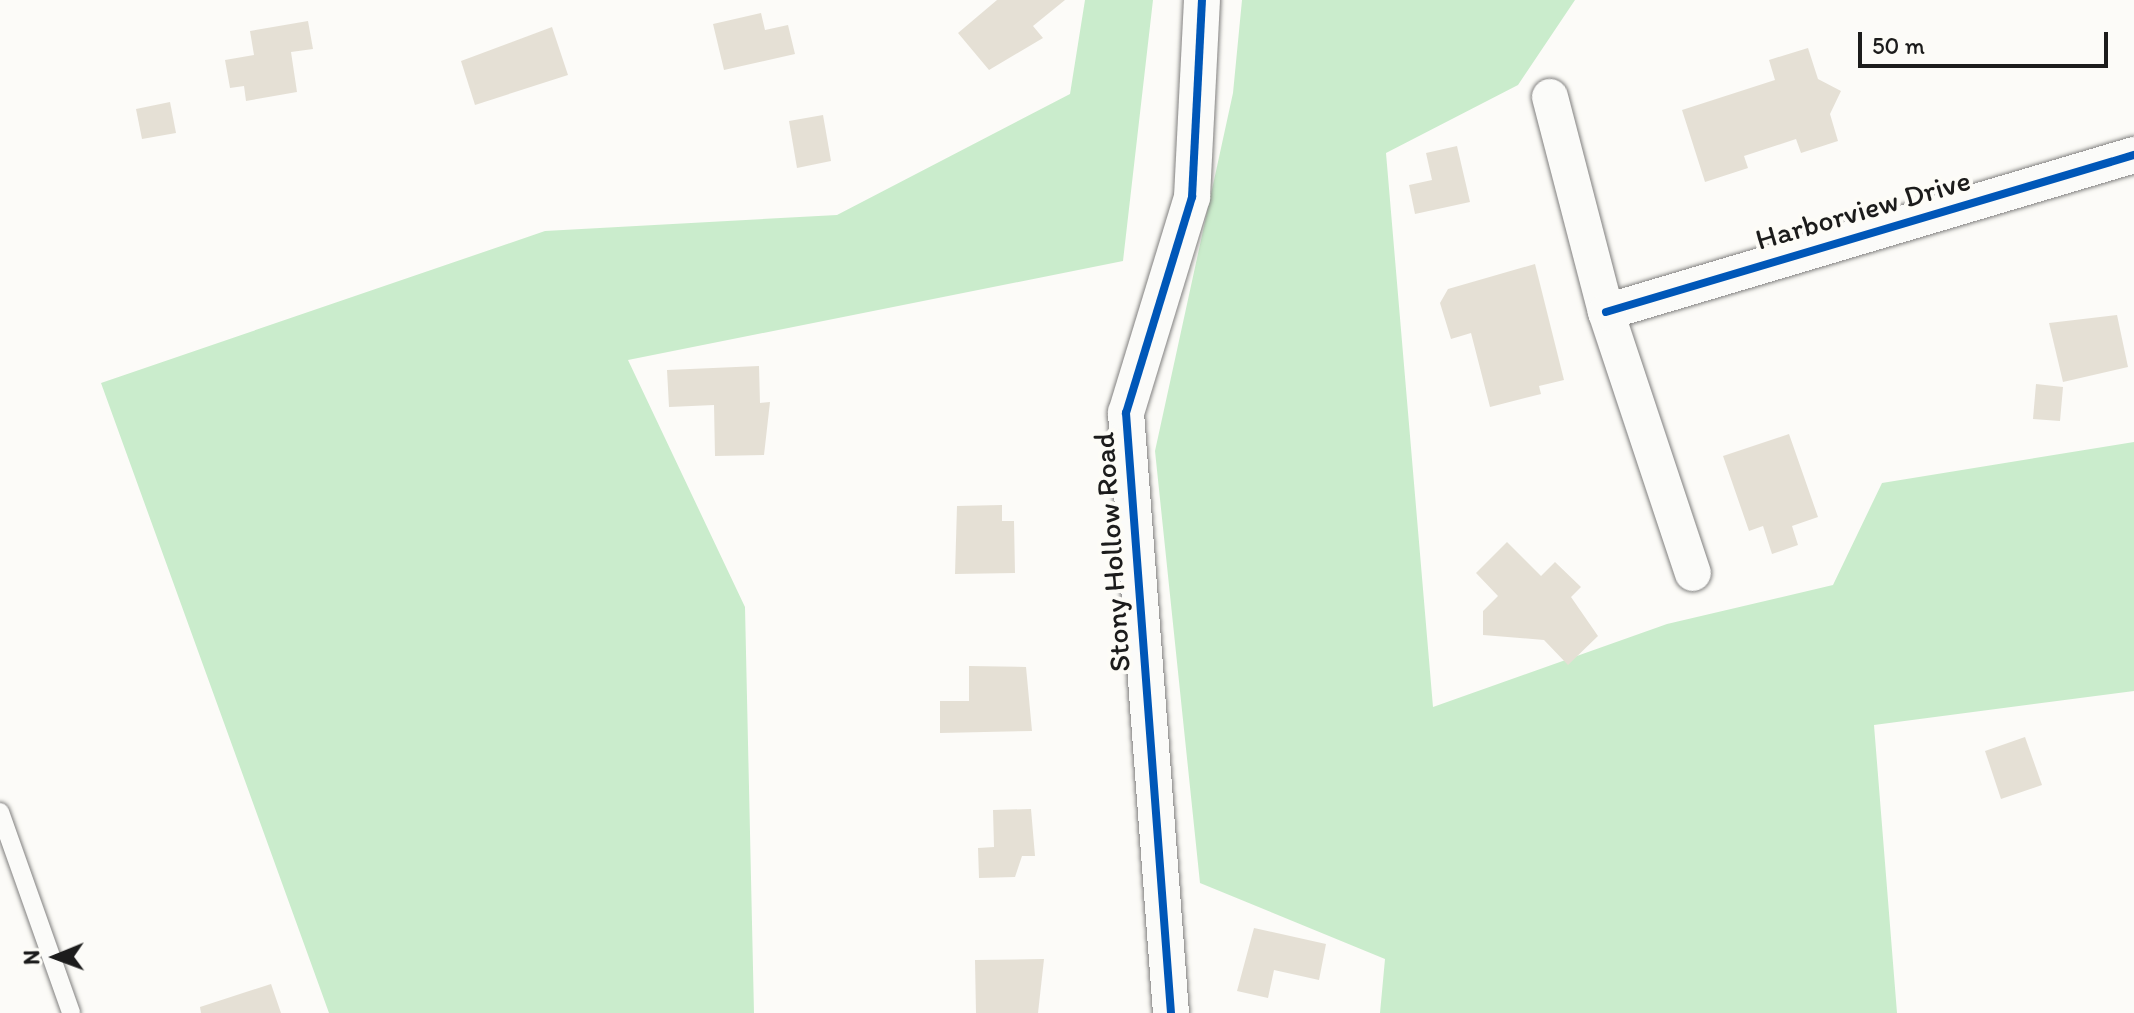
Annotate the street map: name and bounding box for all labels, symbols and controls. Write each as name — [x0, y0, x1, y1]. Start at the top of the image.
scale bar — [1862, 16, 2112, 66]
text: 50 m — [1872, 31, 1925, 60]
street label: Harborview Drive — [1752, 162, 1974, 258]
street label: Stony Hollow Road — [1086, 431, 1138, 673]
north arrow — [16, 917, 96, 997]
text: N — [18, 950, 45, 965]

